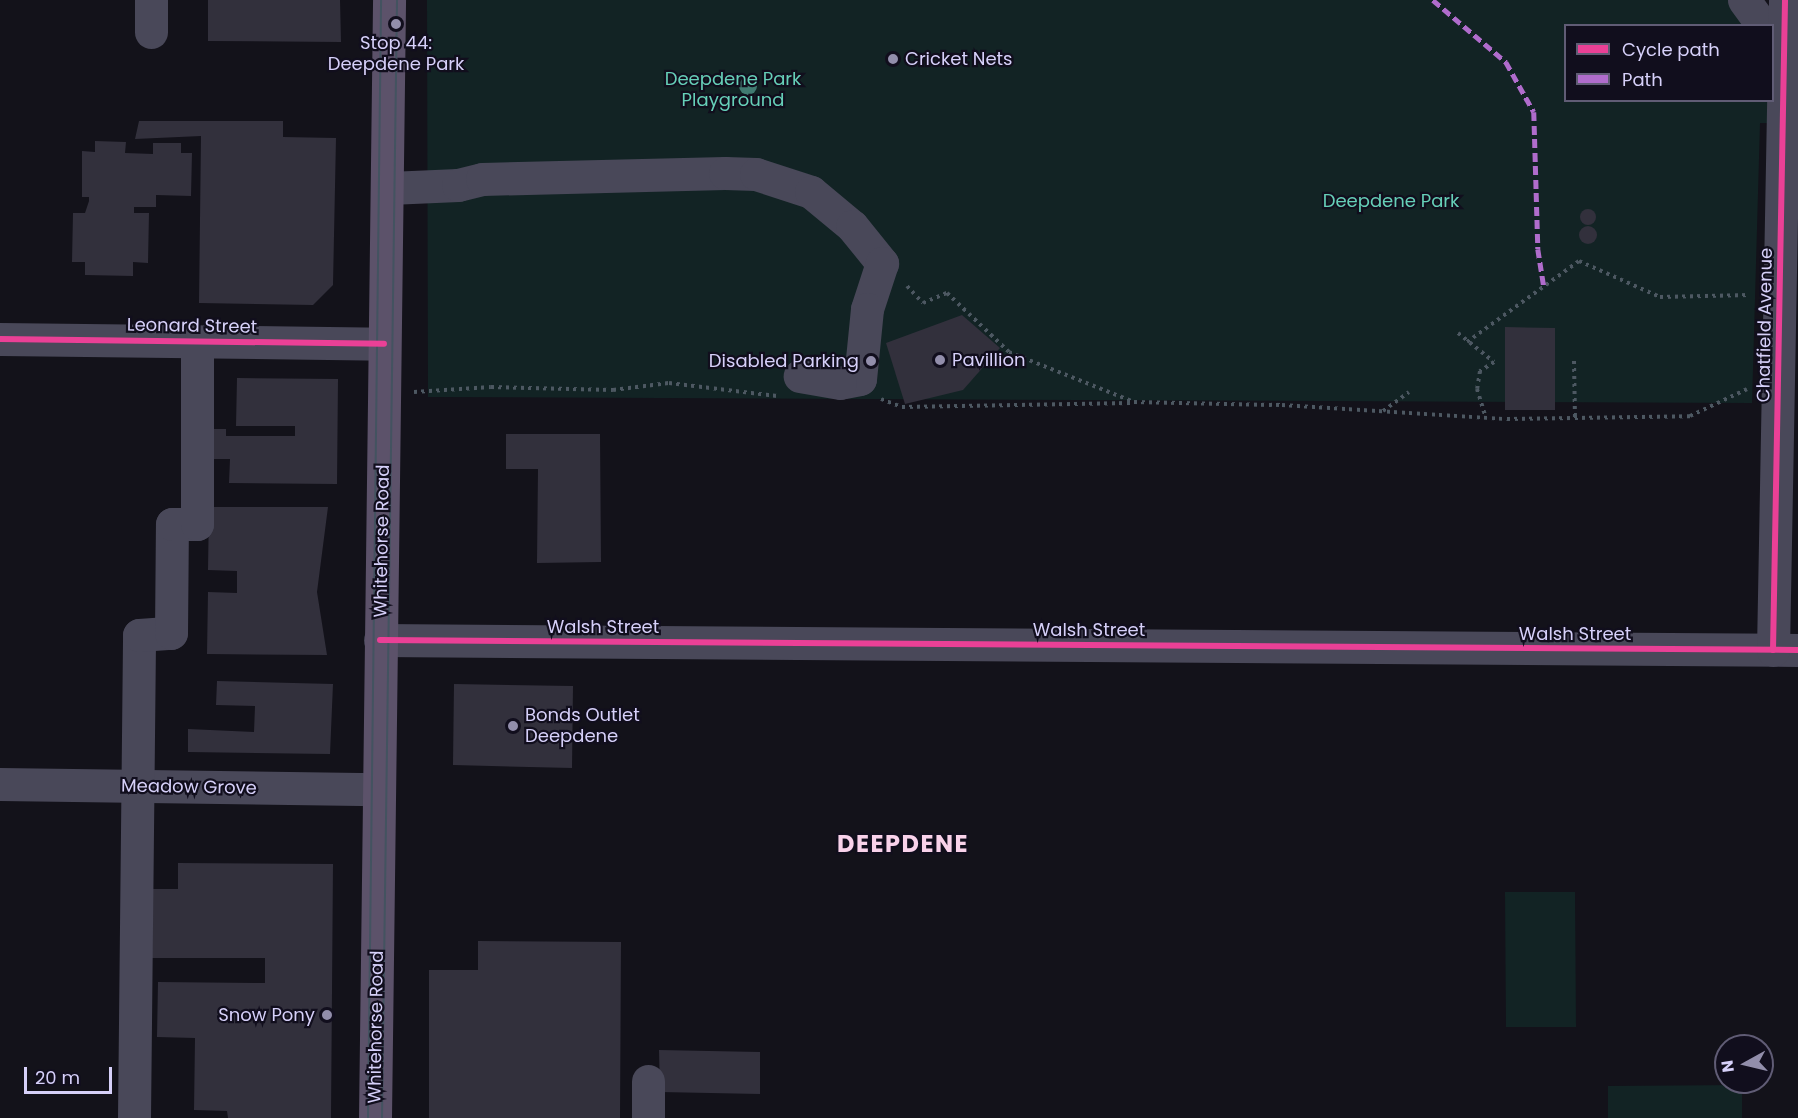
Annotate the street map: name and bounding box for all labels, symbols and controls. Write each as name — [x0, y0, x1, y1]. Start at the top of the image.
marker: Stop 44: Deepdene Park — [389, 17, 403, 31]
legend — [1564, 24, 1774, 102]
place label: Stop 44: Deepdene Park — [328, 33, 464, 76]
text: Cycle path — [1622, 37, 1720, 62]
place label: Cricket Nets — [905, 48, 1013, 70]
marker: Cricket Nets — [886, 52, 900, 66]
text: Path — [1622, 67, 1663, 92]
park label: Deepdene Park Playground — [665, 69, 801, 112]
park label: Deepdene Park — [1323, 190, 1459, 212]
street label: Chatfield Avenue — [1753, 248, 1777, 402]
street label: Leonard Street — [127, 314, 257, 338]
place label: Pavillion — [952, 349, 1025, 371]
place label: Disabled Parking — [709, 350, 859, 372]
marker: Pavillion — [933, 353, 947, 367]
marker: Disabled Parking — [864, 354, 878, 368]
street label: Whitehorse Road — [370, 464, 394, 618]
street label: Walsh Street — [547, 616, 659, 638]
street label: Walsh Street — [1033, 619, 1145, 641]
street label: Walsh Street — [1519, 623, 1631, 645]
place label: Bonds Outlet Deepdene — [525, 705, 640, 748]
marker: Bonds Outlet Deepdene — [506, 719, 520, 733]
street label: Meadow Grove — [121, 775, 257, 799]
district label: DEEPDENE — [837, 830, 969, 858]
street label: Whitehorse Road — [364, 950, 388, 1104]
place label: Snow Pony — [218, 1004, 315, 1026]
marker: Snow Pony — [320, 1008, 334, 1022]
north arrow — [1714, 1034, 1774, 1094]
scale bar — [27, 1055, 116, 1093]
text: N — [1715, 1059, 1740, 1074]
text: 20 m — [35, 1065, 80, 1090]

